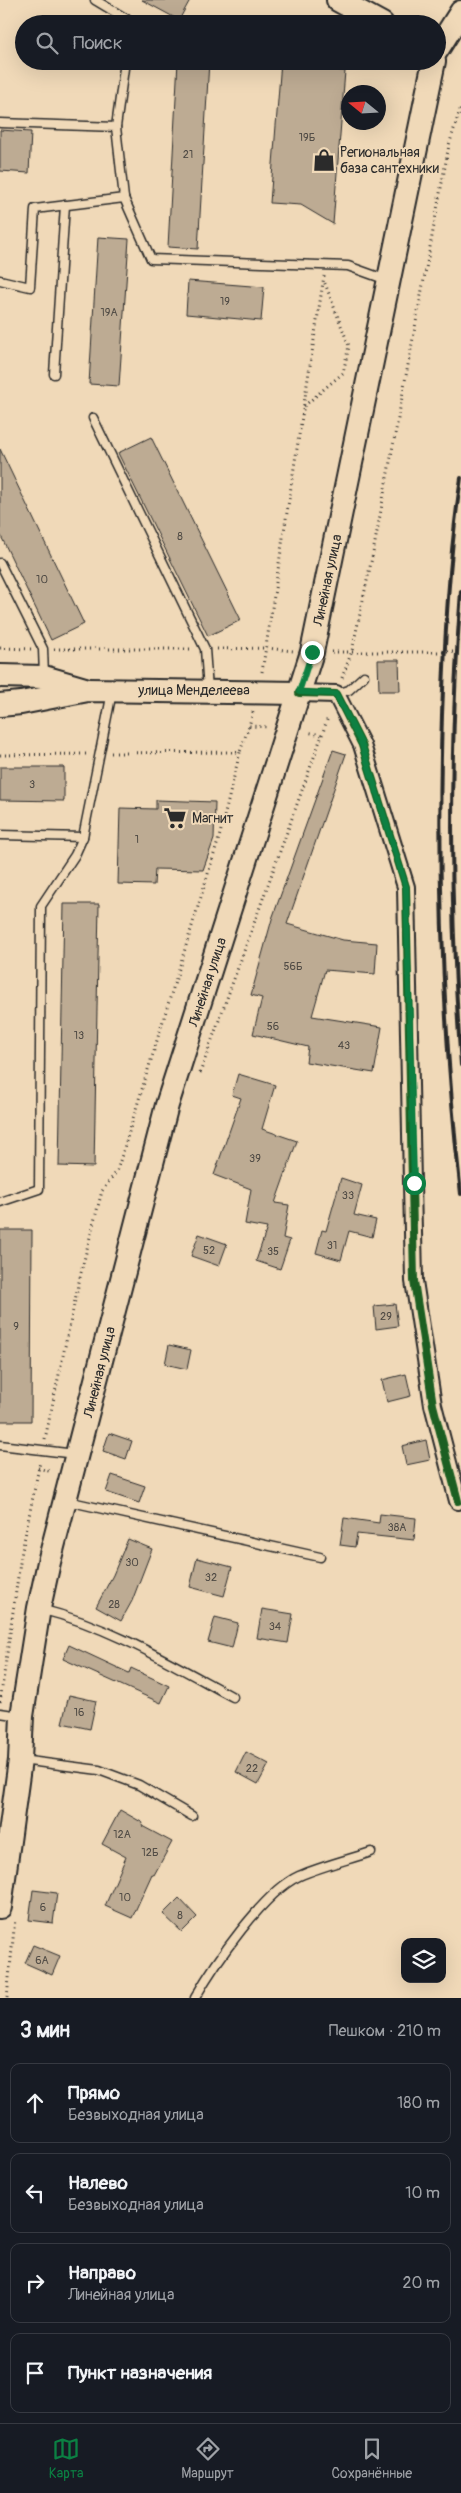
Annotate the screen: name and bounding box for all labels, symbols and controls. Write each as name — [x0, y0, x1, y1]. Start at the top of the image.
search box — [15, 15, 446, 70]
icon: search — [33, 29, 61, 57]
text: Поиск — [73, 31, 123, 55]
north arrow — [341, 85, 386, 130]
house number: 19Б — [299, 131, 315, 144]
place label: Региональная база сантехники — [340, 144, 439, 177]
shop icon: Региональная база сантехники — [311, 147, 337, 173]
house number: 21 — [183, 148, 193, 161]
house number: 19 — [220, 295, 230, 308]
house number: 19А — [100, 306, 118, 319]
house number: 8 — [177, 530, 183, 543]
street label: Линейная улица — [309, 533, 345, 628]
house number: 10 — [36, 573, 48, 586]
route end — [301, 641, 324, 664]
street label: улица Менделеева — [137, 682, 250, 699]
house number: 3 — [29, 778, 35, 791]
supermarket icon: Магнит — [162, 805, 188, 831]
place label: Магнит — [192, 810, 234, 827]
house number: 1 — [135, 833, 139, 846]
street label: Линейная улица — [185, 935, 230, 1030]
house number: 56Б — [284, 960, 302, 973]
house number: 56 — [267, 1020, 279, 1033]
house number: 13 — [74, 1029, 84, 1042]
house number: 43 — [338, 1039, 350, 1052]
house number: 39 — [249, 1152, 261, 1165]
route start — [403, 1172, 426, 1195]
house number: 33 — [342, 1189, 354, 1202]
house number: 31 — [327, 1239, 337, 1252]
house number: 52 — [203, 1244, 215, 1257]
house number: 35 — [267, 1245, 279, 1258]
house number: 29 — [380, 1310, 392, 1323]
house number: 9 — [13, 1320, 19, 1333]
street label: Линейная улица — [80, 1325, 119, 1420]
house number: 38А — [388, 1521, 406, 1534]
house number: 30 — [125, 1556, 139, 1569]
house number: 32 — [205, 1571, 217, 1584]
house number: 28 — [108, 1598, 120, 1611]
house number: 34 — [269, 1620, 282, 1633]
house number: 16 — [74, 1706, 84, 1719]
house number: 22 — [246, 1762, 258, 1775]
house number: 12А — [113, 1828, 131, 1841]
house number: 12Б — [141, 1846, 159, 1859]
house number: 10 — [119, 1891, 131, 1904]
house number: 6 — [40, 1901, 46, 1914]
house number: 8 — [177, 1909, 183, 1922]
map controls — [401, 1938, 446, 1983]
button: layers — [401, 1938, 446, 1983]
house number: 6А — [35, 1954, 49, 1967]
text: 3 мин — [20, 2017, 70, 2044]
text: Пешком · 210 m — [329, 2021, 441, 2041]
text: Прямо — [68, 2081, 120, 2105]
icon: ahead — [21, 2089, 49, 2117]
text: 180 m — [397, 2093, 440, 2113]
text: Безвыходная улица — [68, 2105, 204, 2125]
text: Налево — [68, 2171, 128, 2195]
icon: left — [21, 2179, 49, 2207]
text: 10 m — [405, 2183, 440, 2203]
text: Безвыходная улица — [68, 2195, 204, 2215]
text: Направо — [68, 2261, 136, 2285]
icon: right — [21, 2269, 49, 2297]
text: 20 m — [402, 2273, 440, 2293]
text: Линейная улица — [68, 2285, 175, 2305]
icon: arrive — [21, 2359, 49, 2387]
text: Пункт назначения — [68, 2361, 212, 2385]
tab: Карта — [49, 2435, 84, 2482]
tab: Маршрут — [181, 2435, 234, 2482]
tab: Сохранённые — [331, 2435, 412, 2482]

